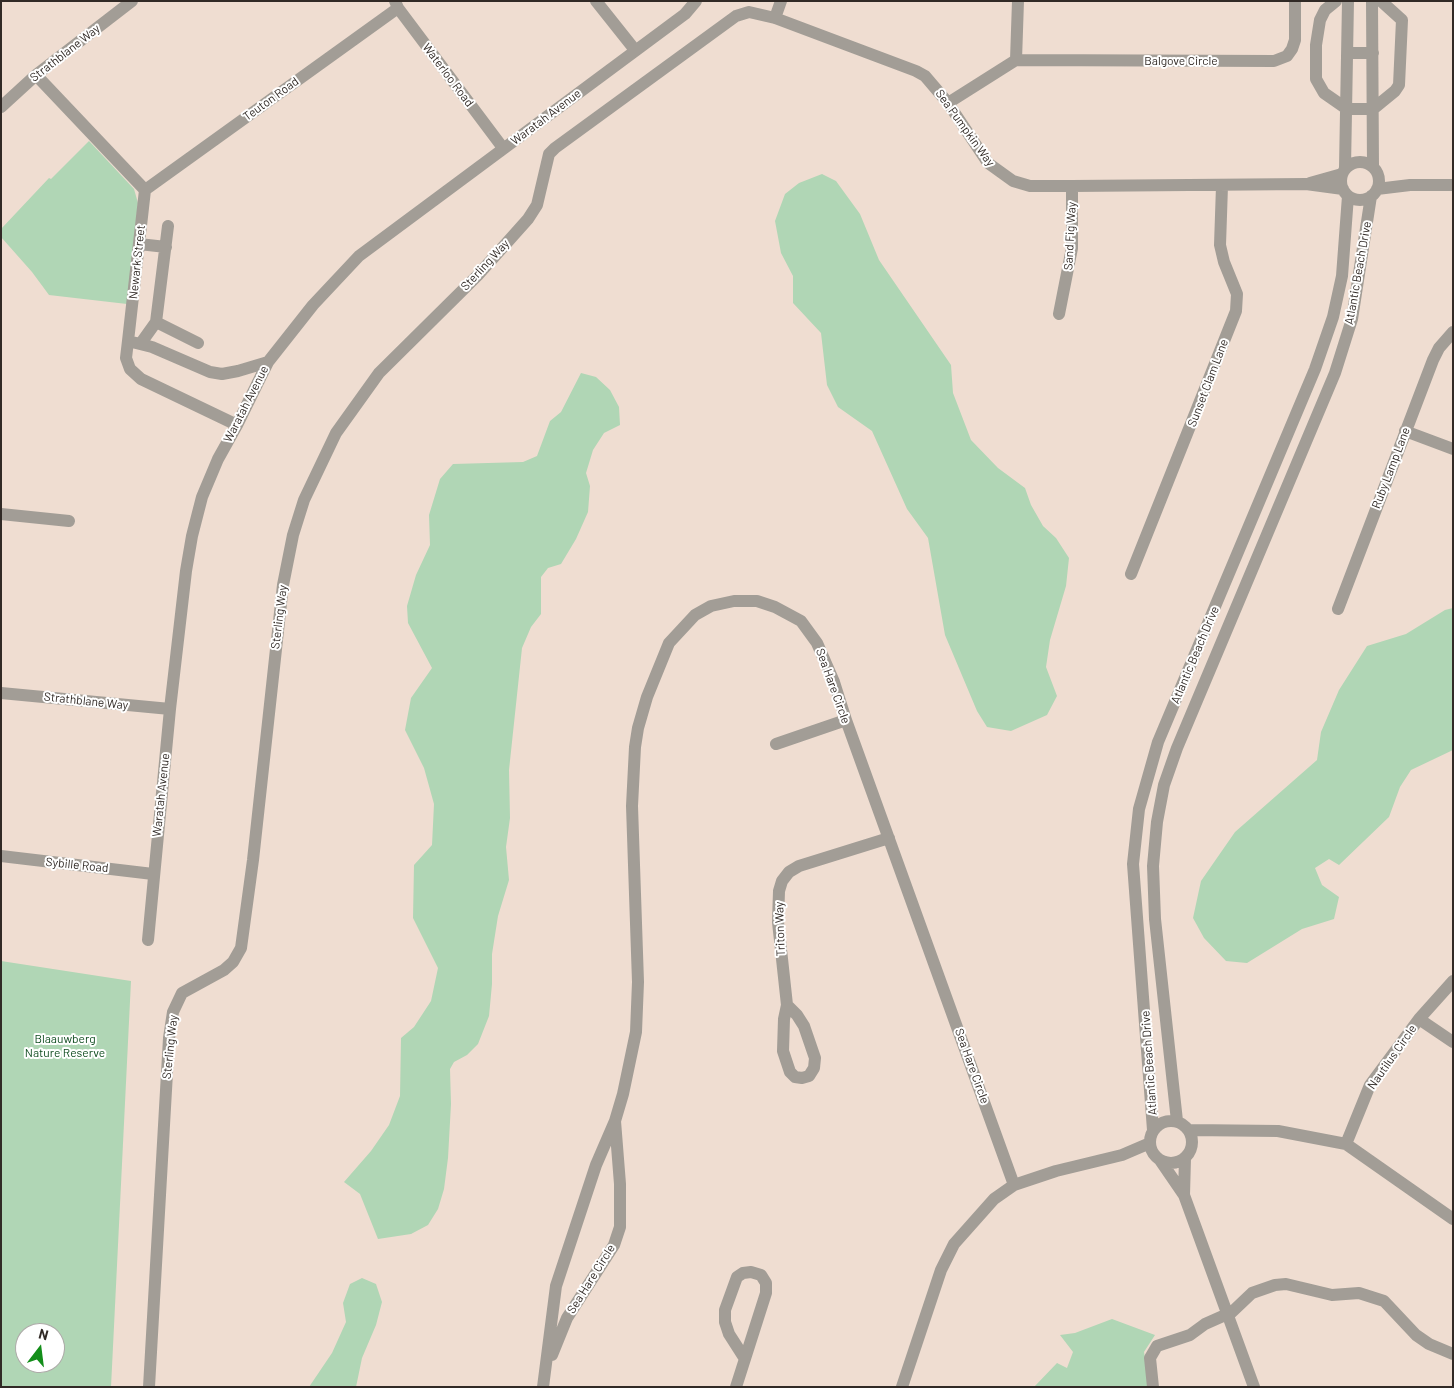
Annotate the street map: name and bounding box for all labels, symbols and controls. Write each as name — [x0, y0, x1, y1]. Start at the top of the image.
street label: Strathblane Way — [27, 21, 103, 85]
street label: Waterloo Road — [419, 40, 477, 110]
street label: Balgove Circle — [1144, 54, 1218, 68]
street label: Teuton Road — [240, 74, 302, 124]
street label: Waratah Avenue — [508, 86, 584, 148]
street label: Sea Pumpkin Way — [932, 87, 998, 169]
street label: Sand Fig Way — [1061, 201, 1079, 271]
street label: Atlantic Beach Drive — [1342, 220, 1374, 326]
street label: Newark Street — [126, 224, 148, 300]
street label: Sterling Way — [458, 236, 512, 294]
street label: Sunset Clam Lane — [1185, 337, 1231, 429]
street label: Waratah Avenue — [221, 363, 271, 445]
street label: Ruby Lamp Lane — [1369, 425, 1413, 511]
street label: Sterling Way — [268, 584, 290, 650]
street label: Atlantic Beach Drive — [1168, 604, 1222, 706]
street label: Sea Hare Circle — [813, 646, 853, 726]
street label: Strathblane Way — [43, 689, 129, 713]
street label: Waratah Avenue — [149, 752, 173, 838]
street label: Sybille Road — [45, 855, 109, 875]
street label: Triton Way — [772, 901, 788, 957]
street label: Atlantic Beach Drive — [1138, 1010, 1160, 1116]
street label: Sterling Way — [159, 1014, 181, 1080]
street label: Nautilus Circle — [1364, 1022, 1420, 1092]
street label: Sea Hare Circle — [952, 1026, 992, 1106]
park label: Blaauwberg Nature Reserve — [25, 1032, 105, 1060]
street label: Sea Hare Circle — [564, 1242, 618, 1316]
north arrow — [15, 1323, 65, 1373]
text: N — [37, 1325, 50, 1343]

